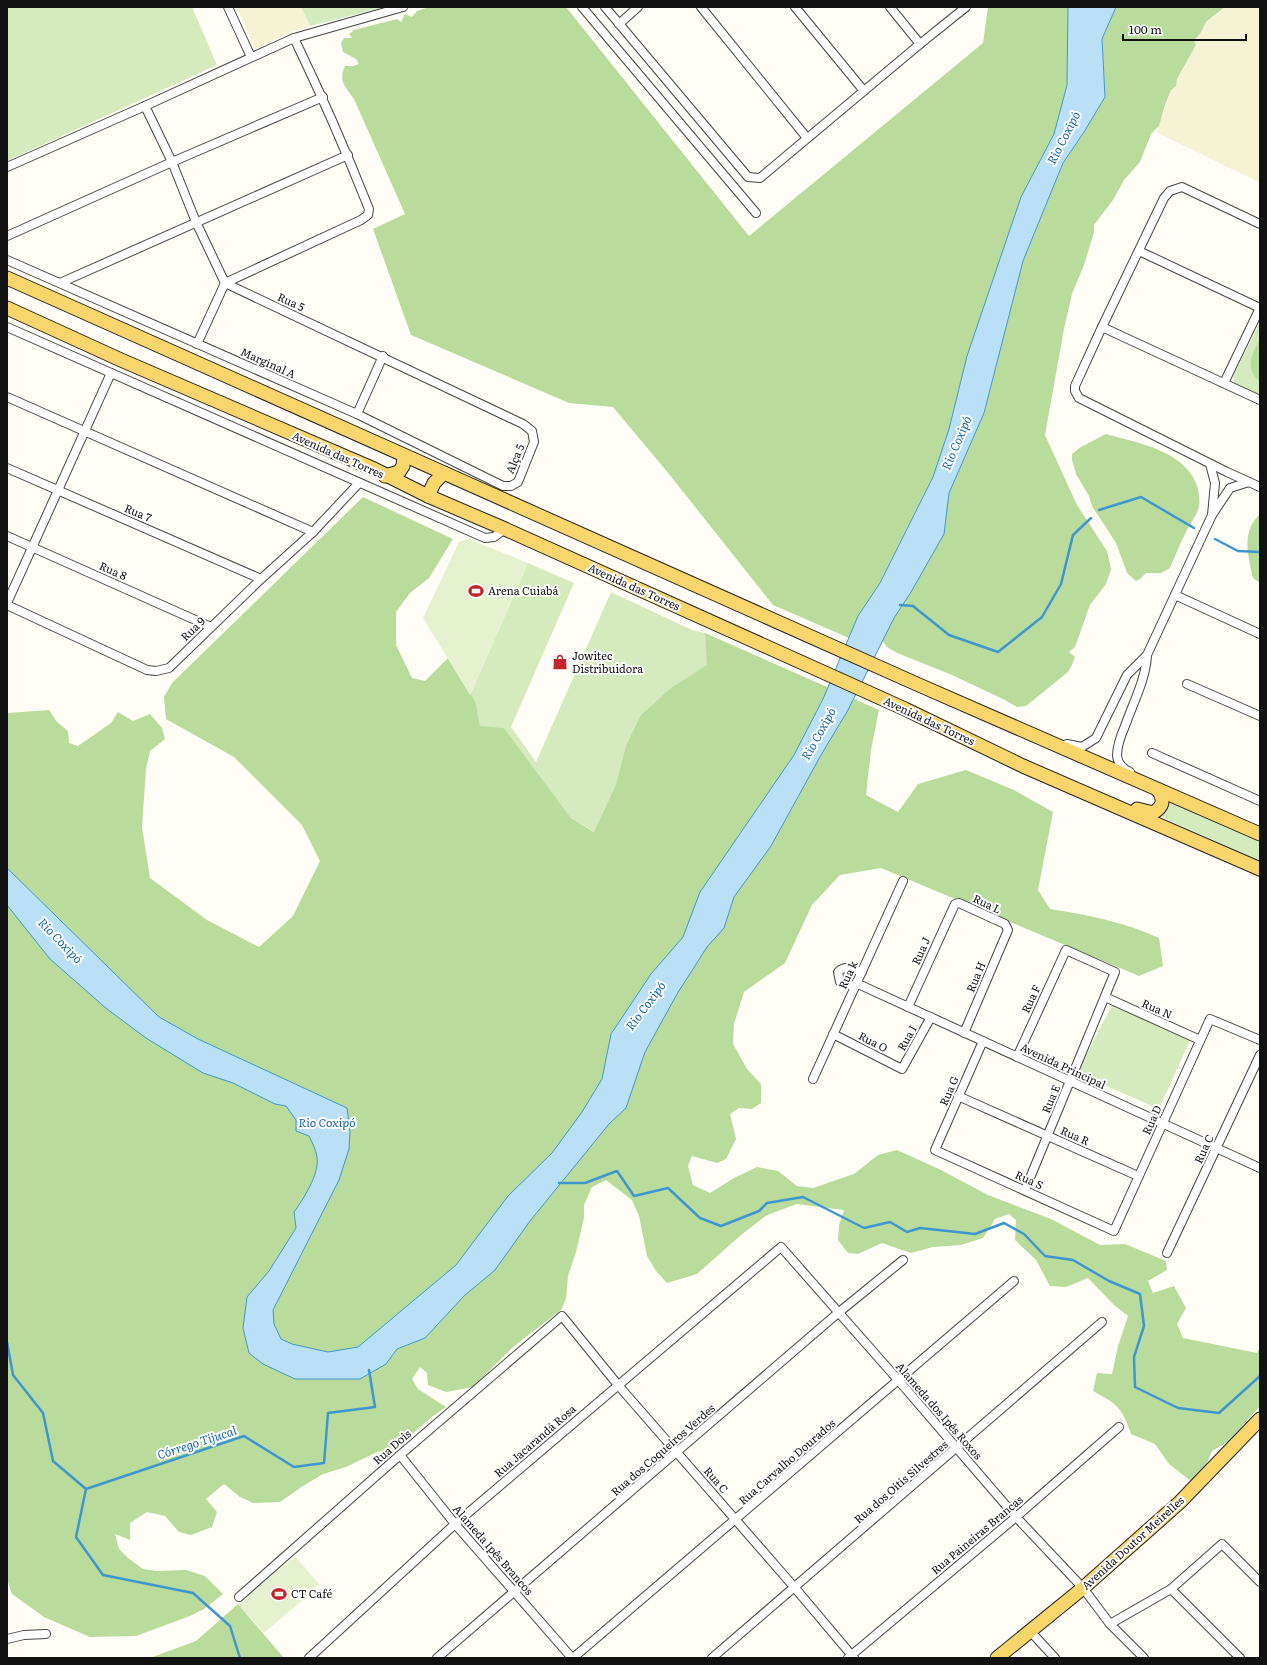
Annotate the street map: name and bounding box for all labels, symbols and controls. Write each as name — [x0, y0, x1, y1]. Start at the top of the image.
scale bar — [1123, 16, 1246, 42]
text: 100 m — [1129, 20, 1162, 38]
water label: Rio Coxipó — [1042, 108, 1084, 167]
street label: Rua 5 — [275, 288, 308, 314]
street label: Marginal A — [238, 343, 299, 381]
water label: Rio Coxipó — [937, 413, 976, 473]
street label: Avenida das Torres — [290, 427, 387, 482]
street label: Alça 5 — [501, 441, 527, 476]
street label: Rua 7 — [122, 499, 155, 525]
street label: Rua 8 — [97, 557, 130, 583]
street label: Avenida das Torres — [586, 559, 683, 614]
sports icon: Arena Cuiabá — [467, 582, 485, 600]
place label: Arena Cuiabá — [488, 582, 558, 598]
street label: Rua 9 — [177, 613, 208, 644]
place label: Jowitec Distribuidora — [572, 647, 643, 676]
shop icon: Jowitec Distribuidora — [551, 653, 569, 671]
street label: Avenida das Torres — [881, 692, 978, 748]
water label: Rio Coxipó — [796, 704, 840, 763]
street label: Rua L — [971, 890, 1004, 917]
water label: Rio Coxipó — [34, 913, 87, 967]
street label: Rua J — [907, 934, 933, 967]
street label: Rua k — [834, 958, 861, 991]
street label: Rua H — [962, 959, 989, 994]
water label: Rio Coxipó — [621, 977, 670, 1034]
street label: Rua F — [1017, 982, 1044, 1015]
street label: Rua N — [1140, 994, 1175, 1022]
street label: Rua I — [893, 1022, 920, 1053]
street label: Rua O — [856, 1027, 891, 1055]
street label: Avenida Principal — [1018, 1038, 1109, 1092]
street label: Rua G — [935, 1073, 962, 1108]
street label: Rua E — [1037, 1082, 1063, 1115]
street label: Rua D — [1137, 1102, 1165, 1137]
water label: Rio Coxipó — [298, 1113, 356, 1131]
street label: Rua R — [1058, 1122, 1093, 1149]
street label: Rua C — [1189, 1131, 1217, 1166]
street label: Rua S — [1013, 1166, 1046, 1192]
street label: Alameda dos Ipês Roxos — [893, 1358, 986, 1462]
street label: Rua Jacarandá Rosa — [490, 1400, 579, 1480]
street label: Rua dos Coqueiros Verdes — [607, 1400, 718, 1499]
street label: Rua Carvalho Dourados — [734, 1415, 838, 1508]
water label: Córrego Tijucal — [155, 1421, 239, 1463]
street label: Rua Dois — [369, 1425, 414, 1467]
street label: Rua dos Oitis Silvestres — [850, 1436, 951, 1527]
street label: Rua C — [701, 1463, 733, 1496]
street label: Rua Paineiras Brancas — [927, 1491, 1026, 1577]
street label: Avenida Doutor Meirelles — [1078, 1492, 1187, 1593]
street label: Alameda Ipês Brancos — [450, 1501, 538, 1598]
sports icon: CT Café — [270, 1585, 288, 1603]
place label: CT Café — [291, 1585, 332, 1601]

